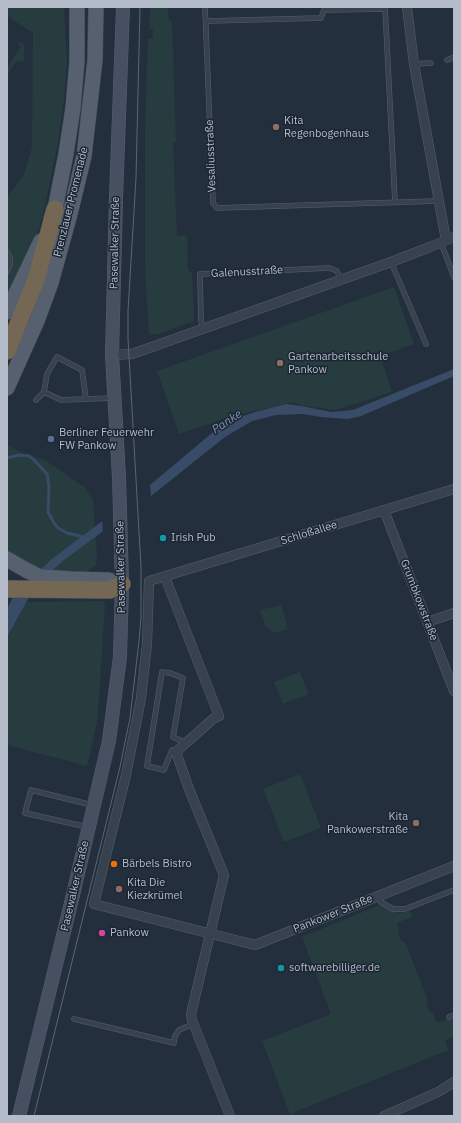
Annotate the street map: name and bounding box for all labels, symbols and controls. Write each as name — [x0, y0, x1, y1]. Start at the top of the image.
place label: Kita Regenbogenhaus — [284, 114, 369, 140]
street label: Vesaliusstraße — [203, 119, 219, 193]
marker: Kita Regenbogenhaus — [271, 122, 281, 132]
street label: Prenzlauer Promenade — [51, 146, 91, 258]
street label: Pasewalker Straße — [108, 197, 122, 289]
street label: Galenusstraße — [210, 264, 284, 280]
place label: Gartenarbeitsschule Pankow — [288, 350, 388, 376]
marker: Gartenarbeitsschule Pankow — [275, 358, 285, 368]
water label: Panke — [209, 407, 245, 437]
place label: Berliner Feuerwehr FW Pankow — [59, 426, 154, 452]
marker: Berliner Feuerwehr FW Pankow — [46, 434, 56, 444]
street label: Schloßallee — [279, 518, 339, 548]
street label: Pasewalker Straße — [114, 521, 128, 613]
place label: Irish Pub — [171, 531, 216, 545]
marker: Irish Pub — [158, 533, 168, 543]
street label: Grumbkowstraße — [397, 557, 441, 643]
place label: Kita Pankowerstraße — [327, 810, 408, 836]
marker: Kita Pankowerstraße — [411, 818, 421, 828]
street label: Pasewalker Straße — [58, 839, 92, 933]
place label: Bärbels Bistro — [122, 857, 192, 871]
marker: Bärbels Bistro — [109, 859, 119, 869]
place label: Kita Die Kiezkrümel — [127, 876, 183, 902]
marker: Kita Die Kiezkrümel — [114, 884, 124, 894]
street label: Pankower Straße — [291, 892, 375, 936]
place label: Pankow — [110, 926, 149, 940]
marker: Pankow — [97, 928, 107, 938]
place label: softwarebilliger.de — [289, 961, 380, 975]
marker: softwarebilliger.de — [276, 963, 286, 973]

